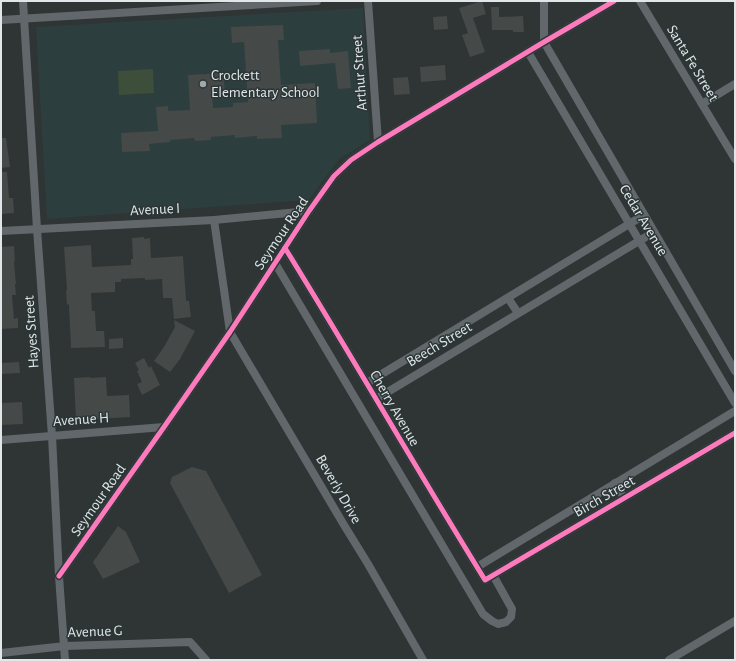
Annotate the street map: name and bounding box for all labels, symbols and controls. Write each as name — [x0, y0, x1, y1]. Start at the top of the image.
street label: Santa Fe Street — [664, 22, 721, 104]
street label: Arthur Street — [349, 34, 370, 111]
place label: Crockett Elementary School — [211, 68, 320, 100]
marker: Crockett Elementary School — [198, 79, 208, 89]
street label: Cedar Avenue — [617, 182, 671, 258]
street label: Seymour Road — [252, 194, 311, 272]
street label: Avenue I — [130, 201, 181, 218]
street label: Hayes Street — [21, 295, 42, 369]
street label: Beech Street — [404, 319, 475, 370]
street label: Cherry Avenue — [367, 368, 422, 449]
street label: Avenue H — [52, 410, 110, 429]
street label: Beverly Drive — [313, 452, 364, 526]
street label: Seymour Road — [68, 461, 129, 539]
street label: Birch Street — [571, 473, 638, 520]
street label: Avenue G — [67, 623, 123, 640]

